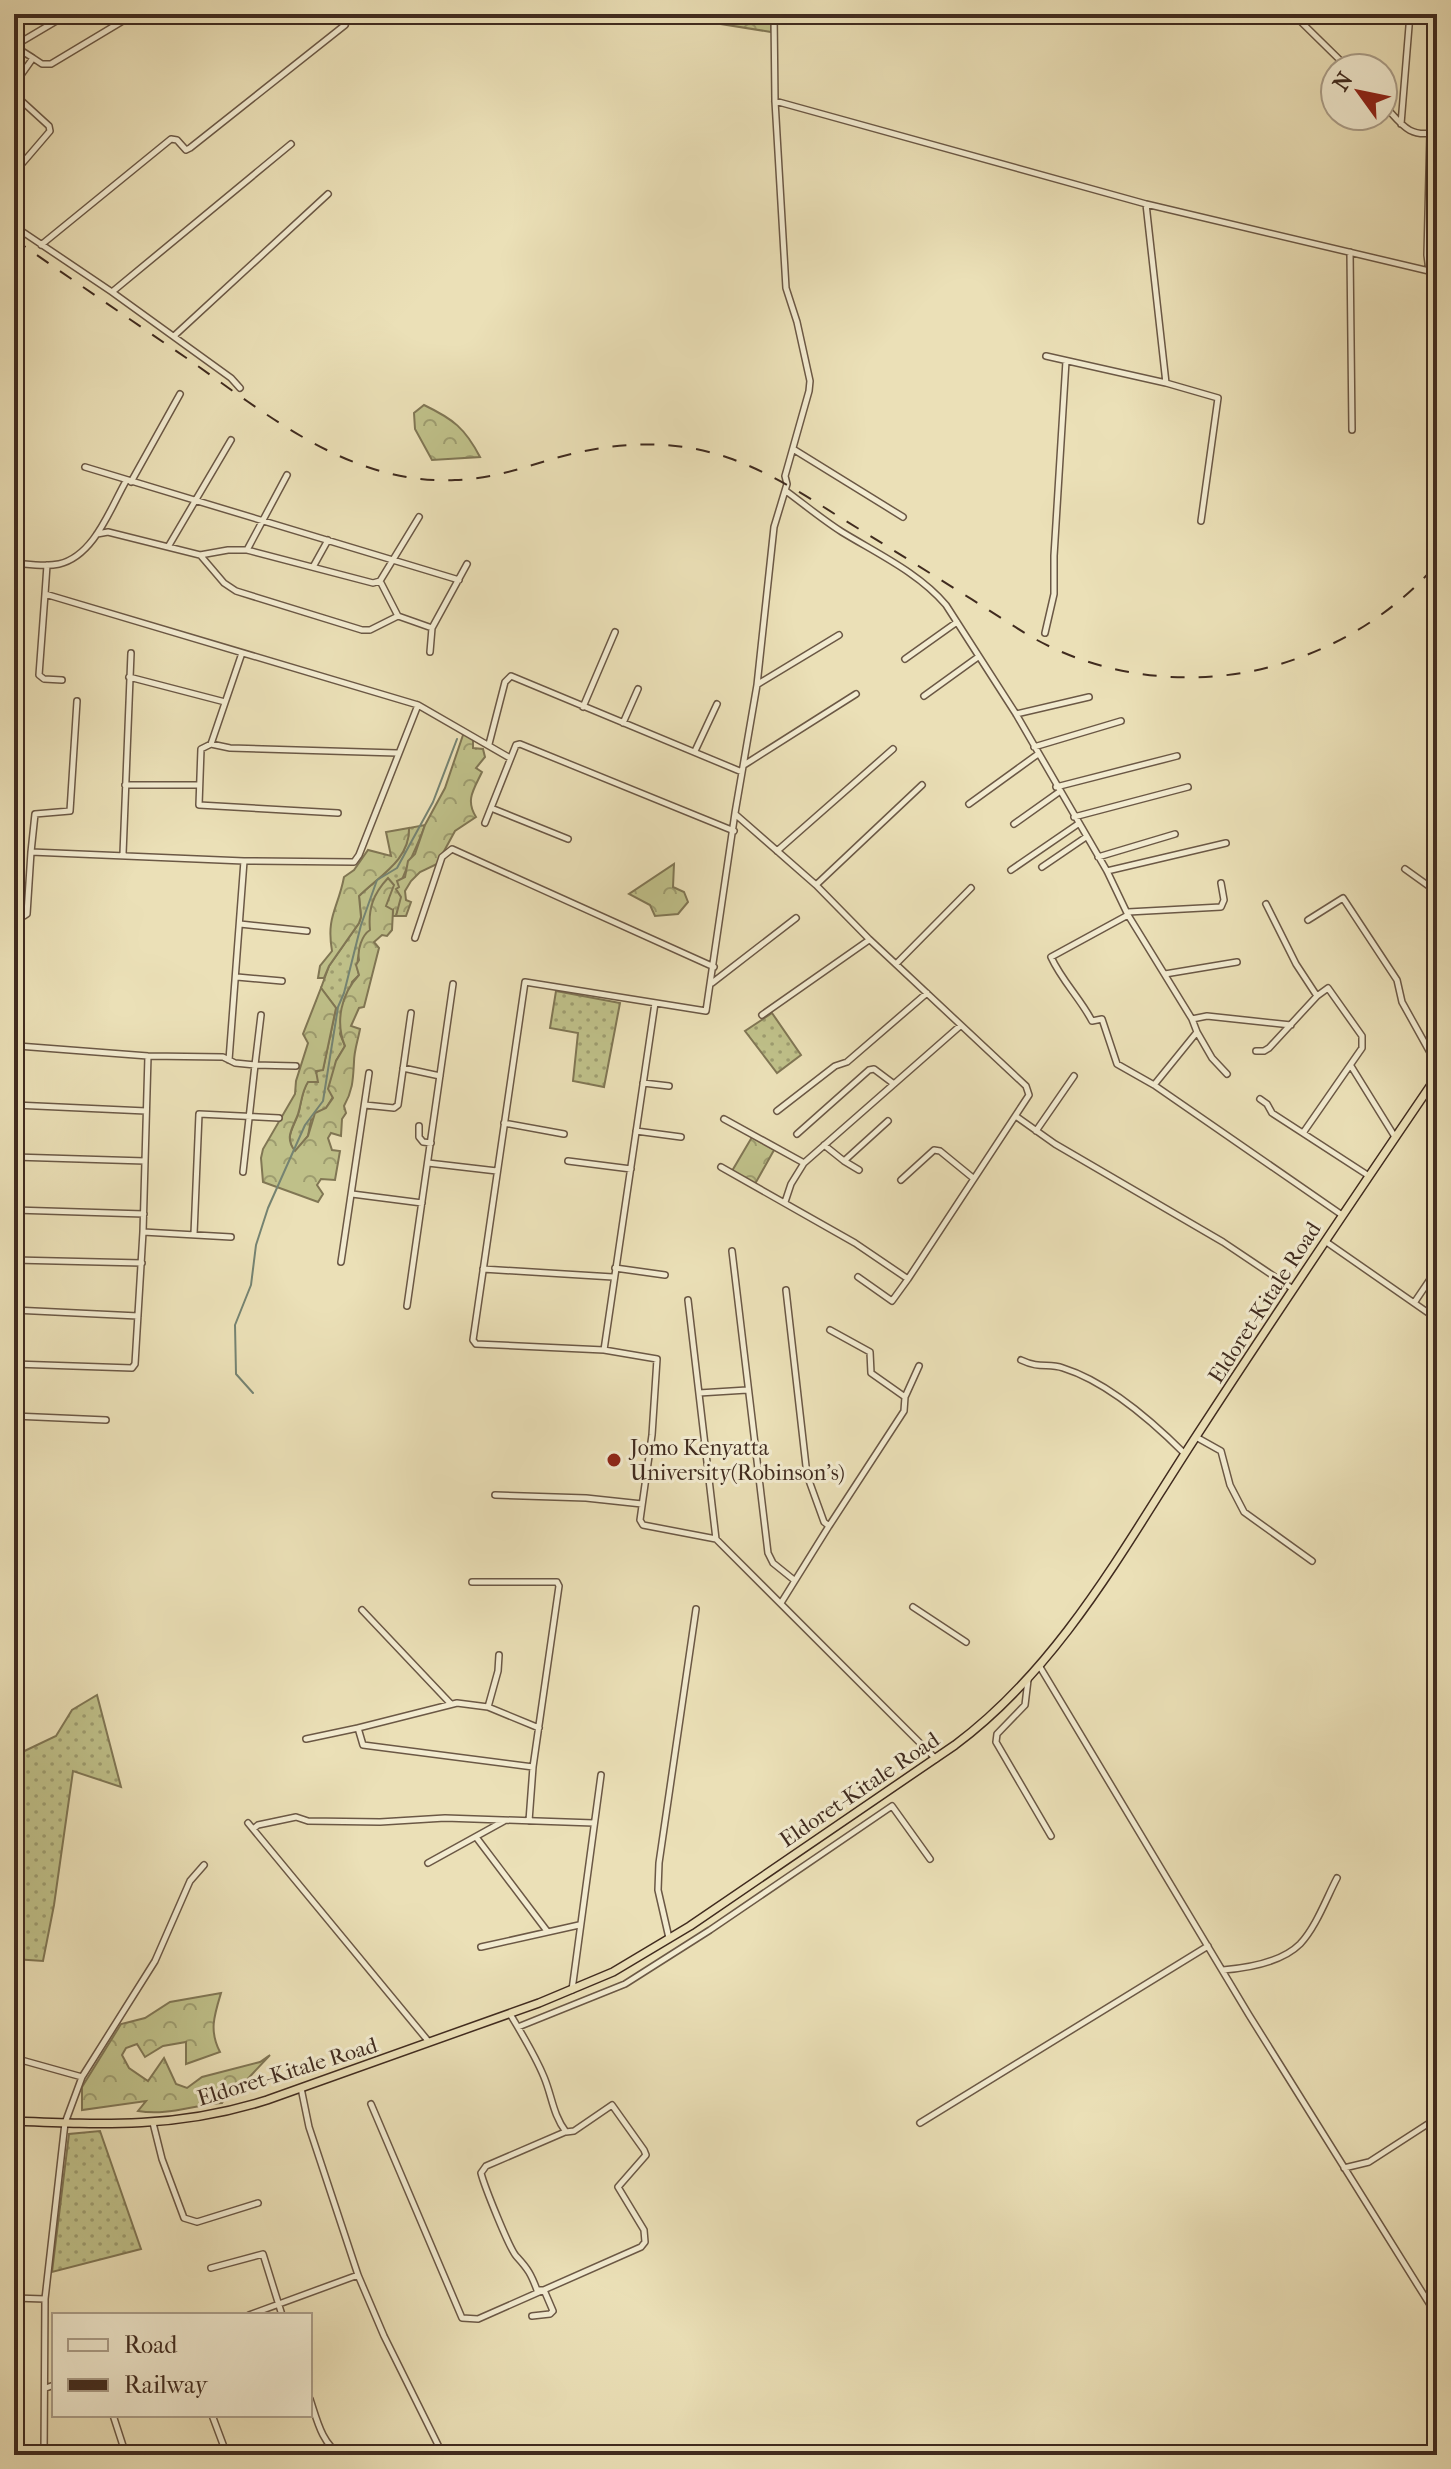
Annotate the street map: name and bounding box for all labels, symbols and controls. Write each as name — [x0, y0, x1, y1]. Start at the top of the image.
north arrow — [1319, 52, 1399, 132]
text: N — [1328, 67, 1359, 96]
street label: Eldoret-Kitale Road — [1203, 1216, 1327, 1388]
place label: Jomo Kenyatta University(Robinson's) — [628, 1435, 845, 1486]
marker: Jomo Kenyatta University(Robinson's) — [605, 1451, 623, 1469]
street label: Eldoret-Kitale Road — [775, 1726, 945, 1853]
street label: Eldoret-Kitale Road — [194, 2032, 381, 2112]
legend — [52, 2313, 312, 2417]
text: Road — [124, 2331, 178, 2359]
text: Railway — [124, 2371, 209, 2399]

